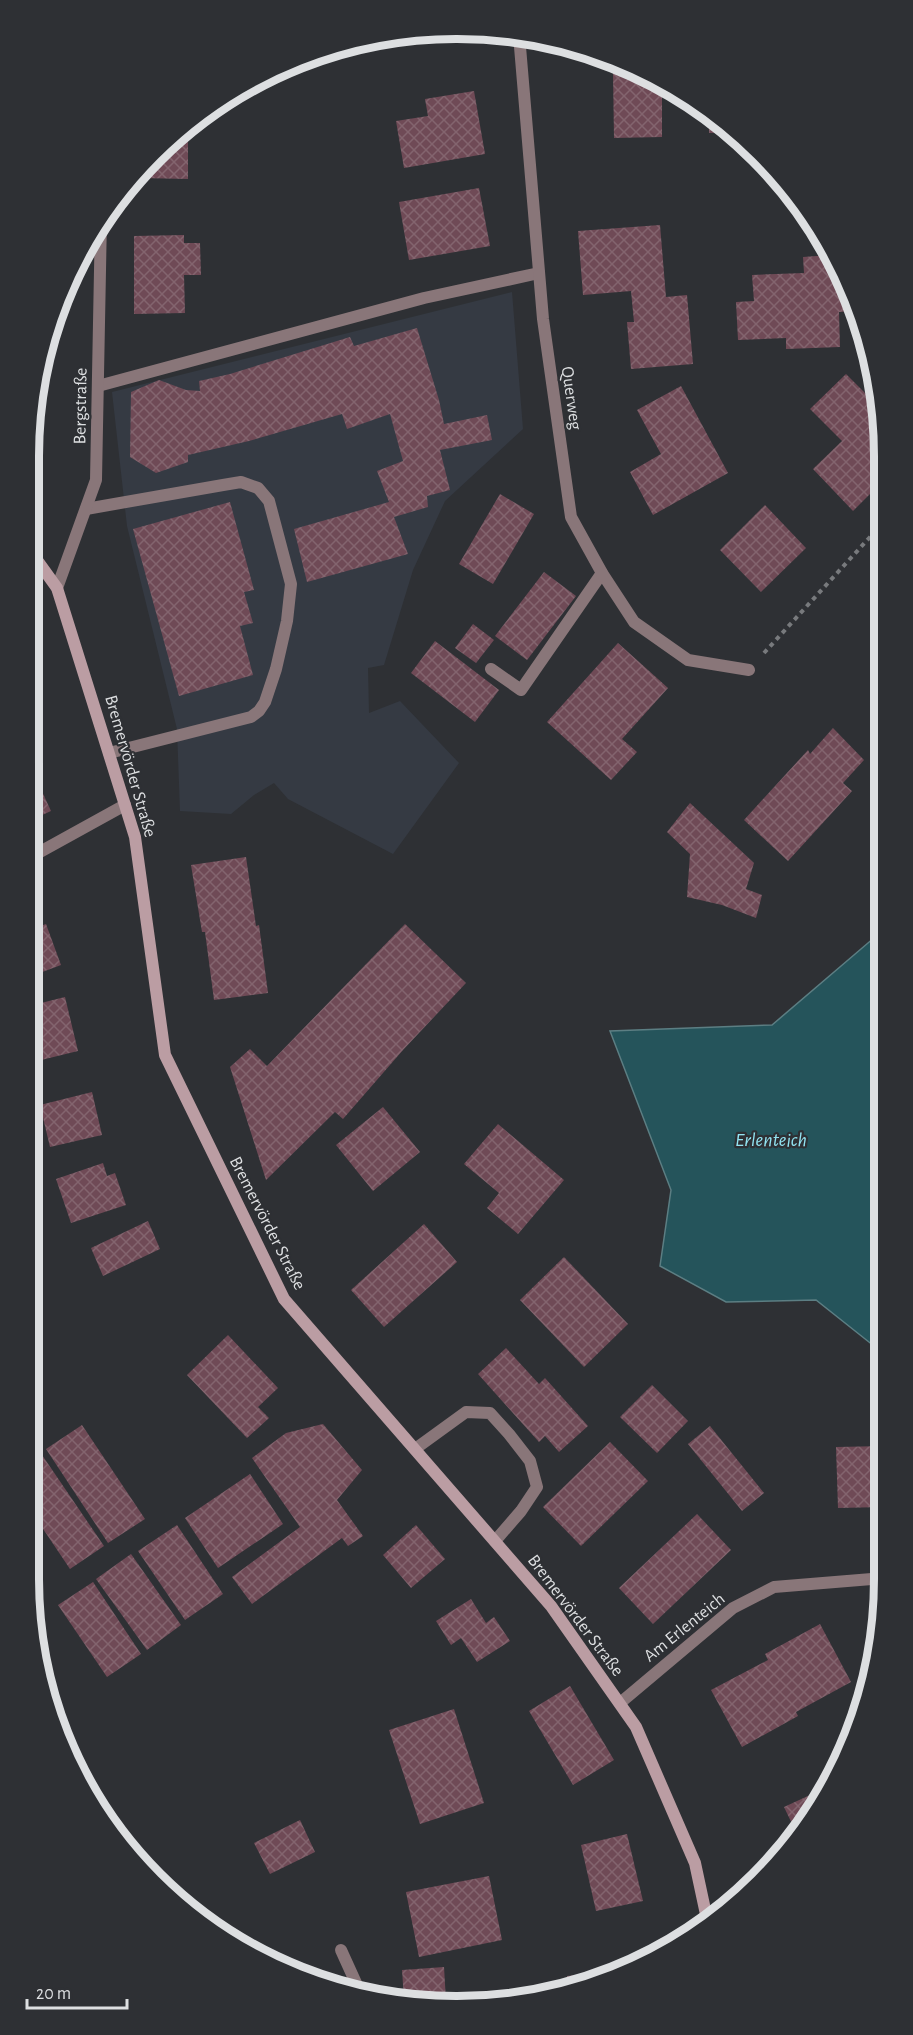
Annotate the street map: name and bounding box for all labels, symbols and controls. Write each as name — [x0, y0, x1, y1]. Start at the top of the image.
street label: Querweg — [558, 365, 584, 431]
street label: Bergstraße — [71, 367, 91, 445]
street label: Bremervörder Straße — [101, 693, 159, 839]
water label: Erlenteich — [735, 1130, 807, 1150]
street label: Bremervörder Straße — [226, 1154, 308, 1293]
street label: Bremervörder Straße — [524, 1551, 627, 1680]
street label: Am Erlenteich — [641, 1590, 729, 1666]
scale bar — [27, 1972, 128, 2010]
text: 20 m — [36, 1985, 71, 2003]

